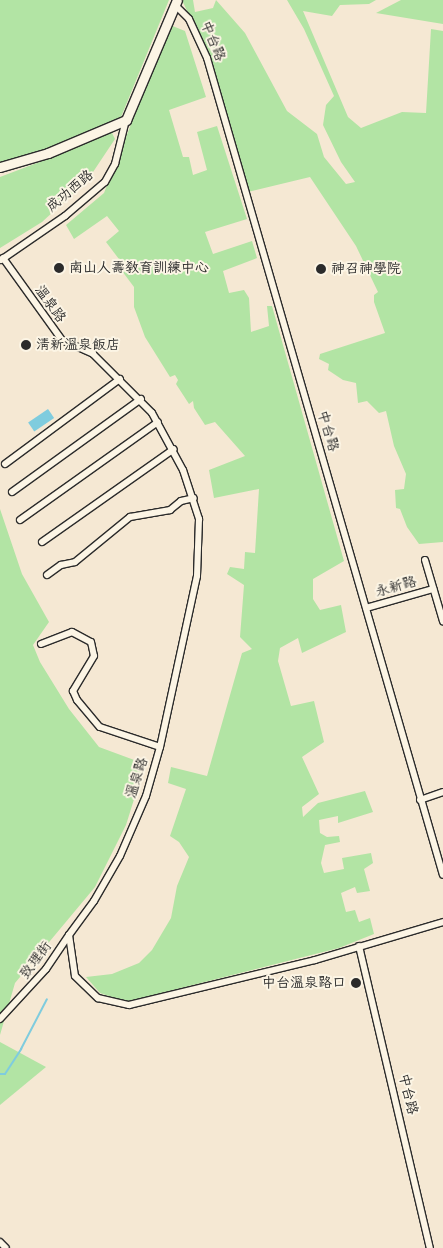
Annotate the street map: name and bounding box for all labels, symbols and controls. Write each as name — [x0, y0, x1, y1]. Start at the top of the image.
street label: 中台路 — [197, 18, 229, 64]
street label: 成功西路 — [43, 167, 97, 215]
place label: 南山人壽教育訓練中心 — [69, 260, 209, 276]
place label: 神召神學院 — [331, 261, 401, 277]
marker: 南山人壽教育訓練中心 — [53, 262, 65, 274]
marker: 神召神學院 — [315, 263, 327, 275]
street label: 溫泉路 — [31, 282, 69, 326]
place label: 清新溫泉飯店 — [36, 337, 120, 353]
marker: 清新溫泉飯店 — [20, 339, 32, 351]
street label: 中台路 — [314, 408, 342, 454]
street label: 永新路 — [373, 573, 419, 601]
street label: 溫泉路 — [123, 755, 151, 801]
street label: 致理街 — [17, 938, 55, 982]
place label: 中台溫泉路口 — [262, 975, 346, 991]
marker: 中台溫泉路口 — [350, 977, 362, 989]
street label: 中台路 — [395, 1072, 421, 1116]

